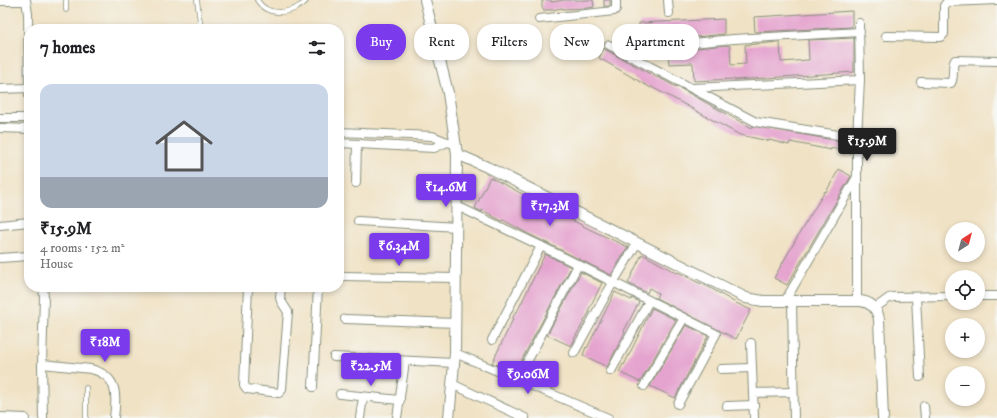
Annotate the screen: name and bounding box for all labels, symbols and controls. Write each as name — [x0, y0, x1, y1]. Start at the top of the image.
chip: Buy — [356, 24, 406, 60]
chip: Rent — [414, 24, 469, 60]
chip: Filters — [477, 24, 542, 60]
chip: New — [550, 24, 604, 60]
chip: Apartment — [612, 24, 699, 60]
text: 7 homes — [40, 37, 95, 59]
icon: filters — [306, 37, 328, 59]
icon: home — [148, 110, 220, 182]
pin: ₹15.9M — [834, 128, 900, 162]
text: ₹15.9M — [847, 133, 887, 149]
pin: ₹14.6M — [413, 174, 479, 208]
text: ₹14.6M — [425, 179, 467, 195]
pin: ₹17.3M — [517, 193, 583, 227]
text: ₹17.3M — [531, 198, 569, 214]
text: ₹15.9M — [40, 218, 92, 240]
north arrow — [945, 222, 985, 262]
map controls — [945, 222, 985, 406]
pin: ₹6.34M — [366, 233, 432, 267]
text: ₹6.34M — [378, 238, 420, 254]
text: 4 rooms · 152 m² — [40, 240, 124, 256]
text: House — [40, 256, 73, 272]
button: locate — [945, 270, 985, 310]
button: + — [945, 318, 985, 358]
pin: ₹18M — [81, 329, 129, 363]
text: ₹18M — [90, 334, 120, 350]
pin: ₹22.5M — [338, 353, 404, 387]
text: ₹22.5M — [350, 358, 392, 374]
pin: ₹9.06M — [495, 361, 561, 395]
text: ₹9.06M — [507, 366, 549, 382]
button: − — [945, 366, 985, 406]

